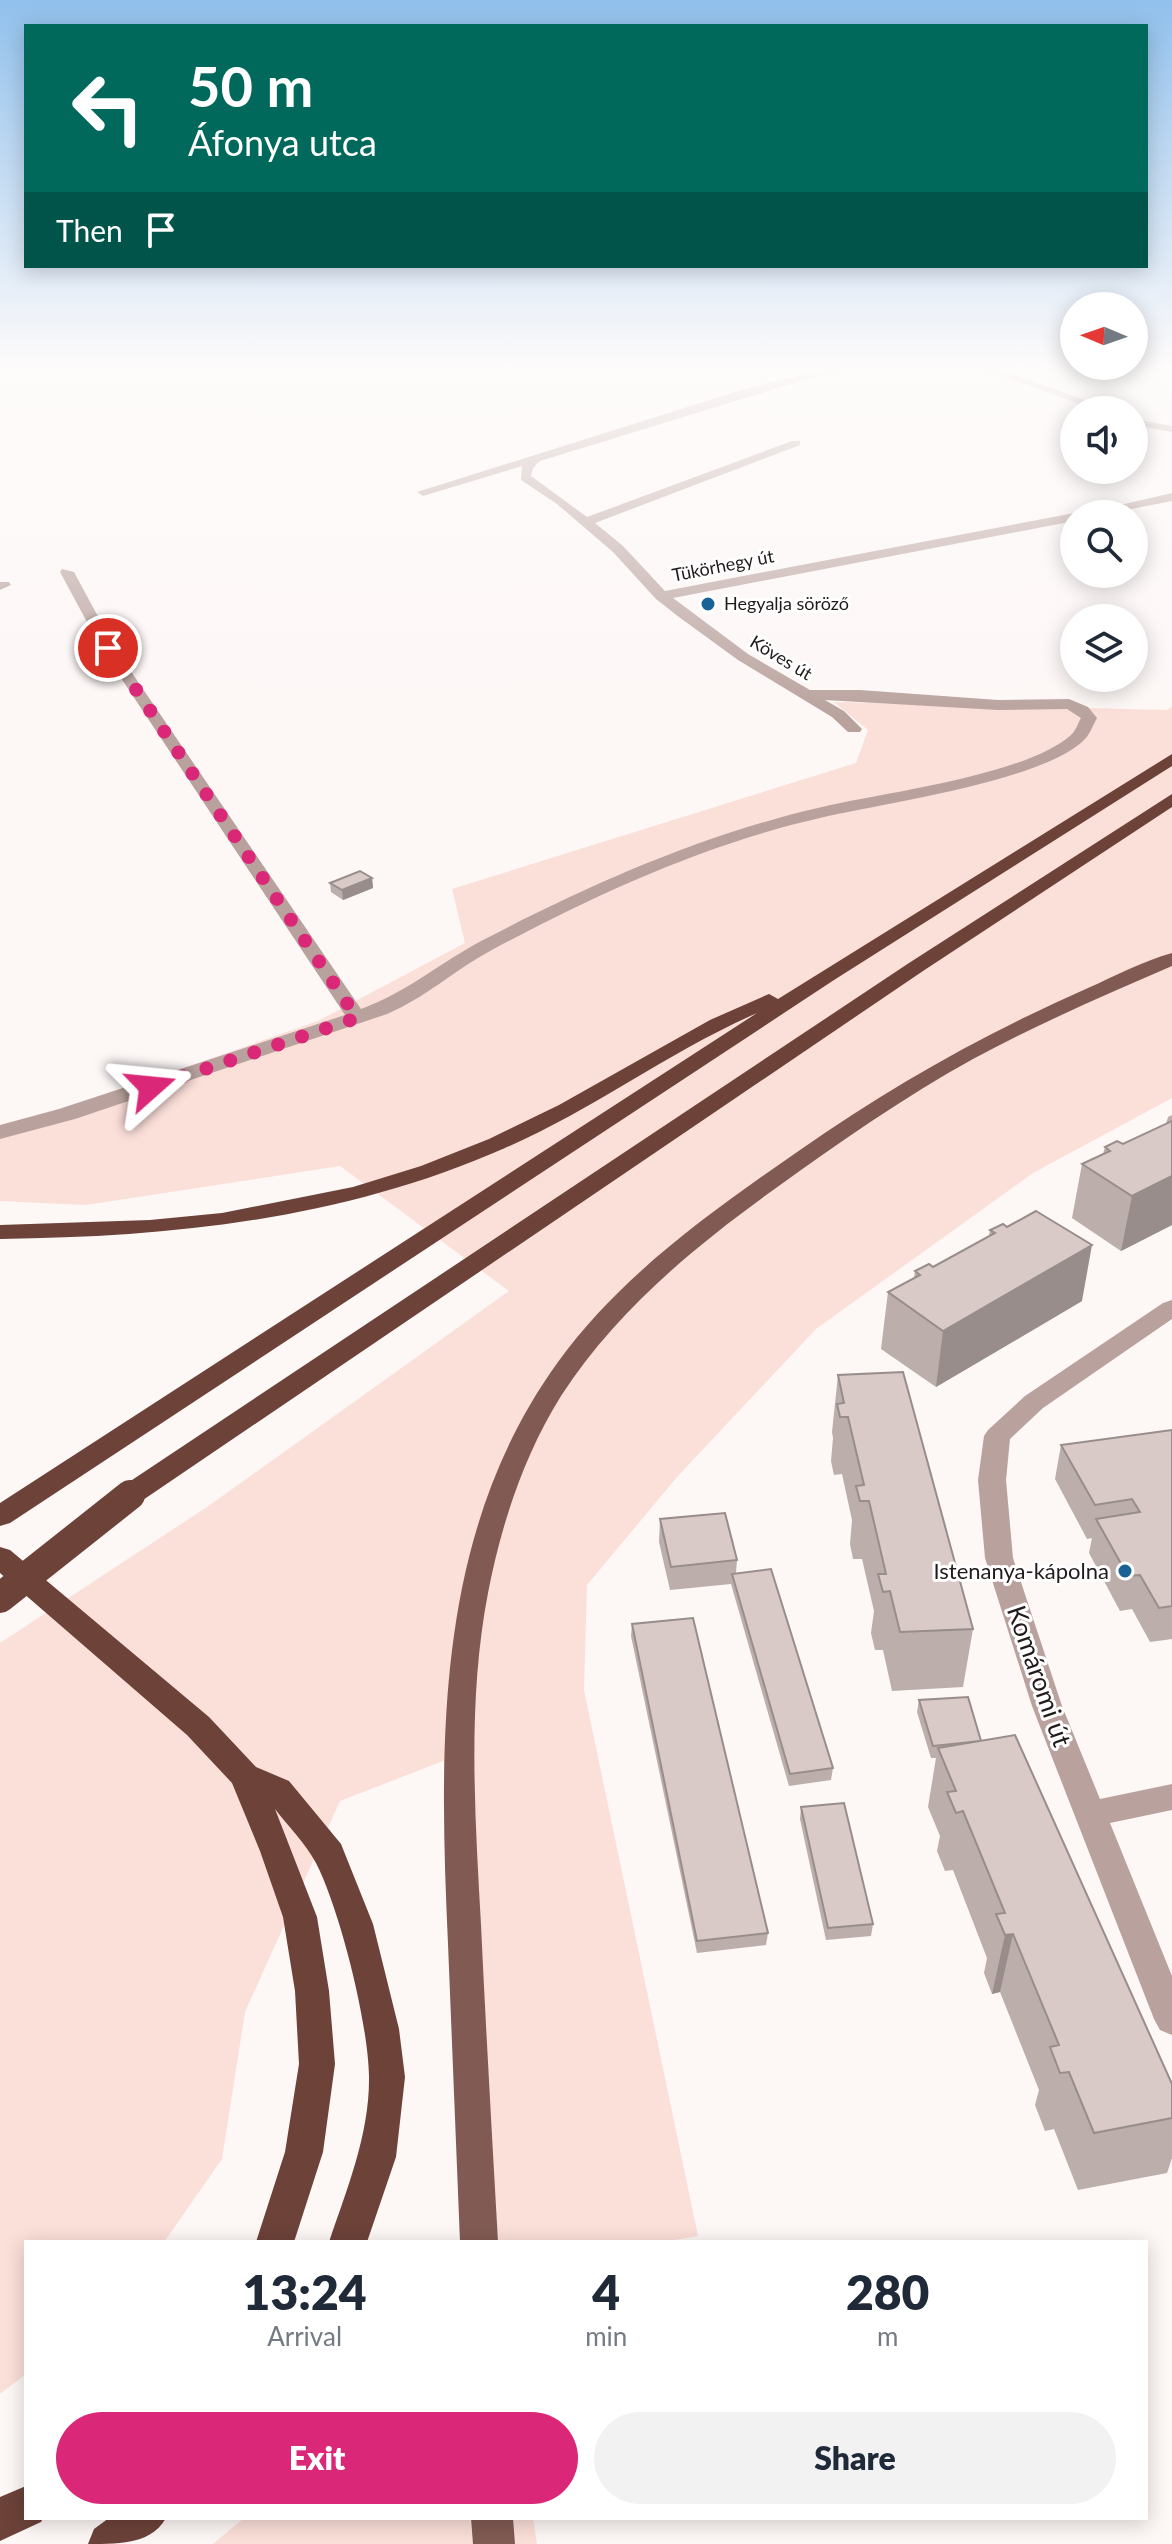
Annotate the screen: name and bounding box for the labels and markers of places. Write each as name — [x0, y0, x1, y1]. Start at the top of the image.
place label: Hegyalja söröző — [724, 592, 849, 614]
marker: Hegyalja söröző — [699, 595, 717, 613]
pin — [74, 614, 142, 682]
place label: Istenanya-kápolna — [933, 1557, 1109, 1584]
marker: Istenanya-kápolna — [1116, 1562, 1134, 1580]

